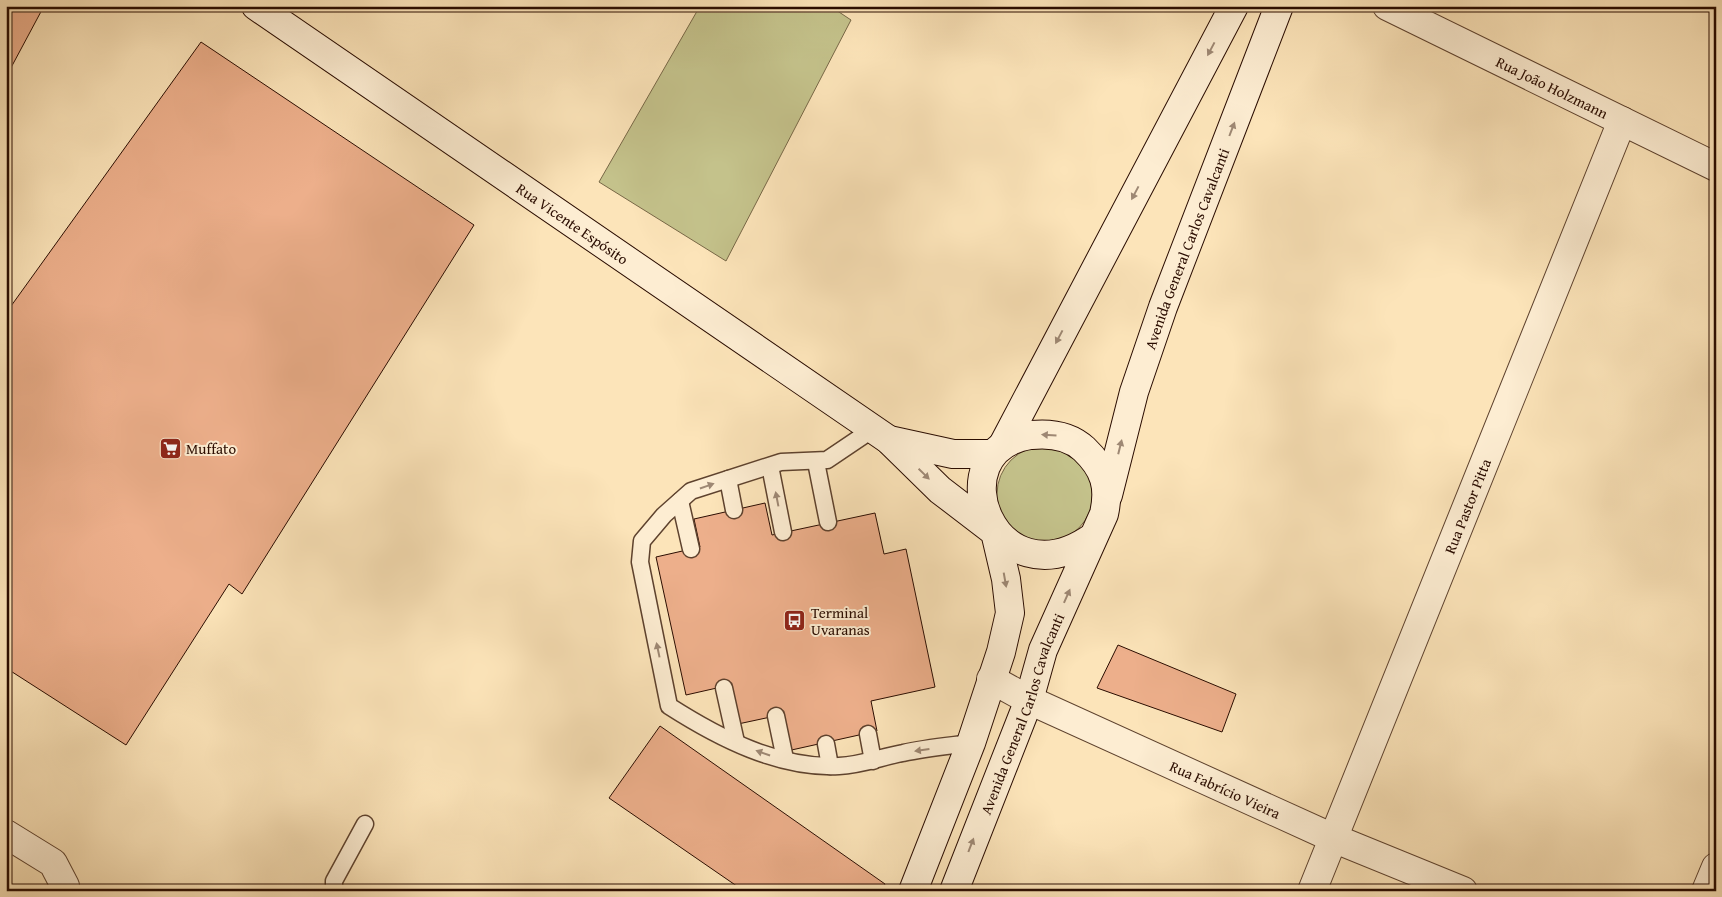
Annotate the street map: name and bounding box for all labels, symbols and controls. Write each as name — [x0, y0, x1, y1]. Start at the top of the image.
one-way arrow — [1207, 42, 1215, 57]
street label: Rua João Holzmann — [1493, 51, 1612, 123]
one-way arrow — [1228, 122, 1236, 136]
street label: Avenida General Carlos Cavalcanti — [1139, 145, 1234, 352]
street label: Rua Vicente Espósito — [513, 177, 633, 269]
one-way arrow — [1131, 186, 1139, 200]
one-way arrow — [1055, 330, 1063, 344]
one-way arrow — [1041, 431, 1057, 439]
supermarket icon: Muffato — [158, 436, 182, 460]
place label: Muffato — [186, 438, 236, 459]
one-way arrow — [1116, 440, 1124, 455]
street label: Rua Pastor Pitta — [1438, 455, 1496, 557]
one-way arrow — [918, 468, 930, 480]
one-way arrow — [700, 482, 715, 490]
one-way arrow — [772, 490, 780, 506]
one-way arrow — [1002, 572, 1010, 588]
one-way arrow — [1064, 589, 1072, 603]
place label: Terminal Uvaranas — [811, 602, 870, 640]
bus stop icon: Terminal Uvaranas — [783, 609, 807, 633]
street label: Avenida General Carlos Cavalcanti — [975, 610, 1069, 817]
one-way arrow — [654, 642, 662, 657]
one-way arrow — [914, 746, 930, 754]
one-way arrow — [755, 749, 770, 757]
street label: Rua Fabrício Vieira — [1167, 755, 1284, 823]
one-way arrow — [968, 838, 976, 853]

